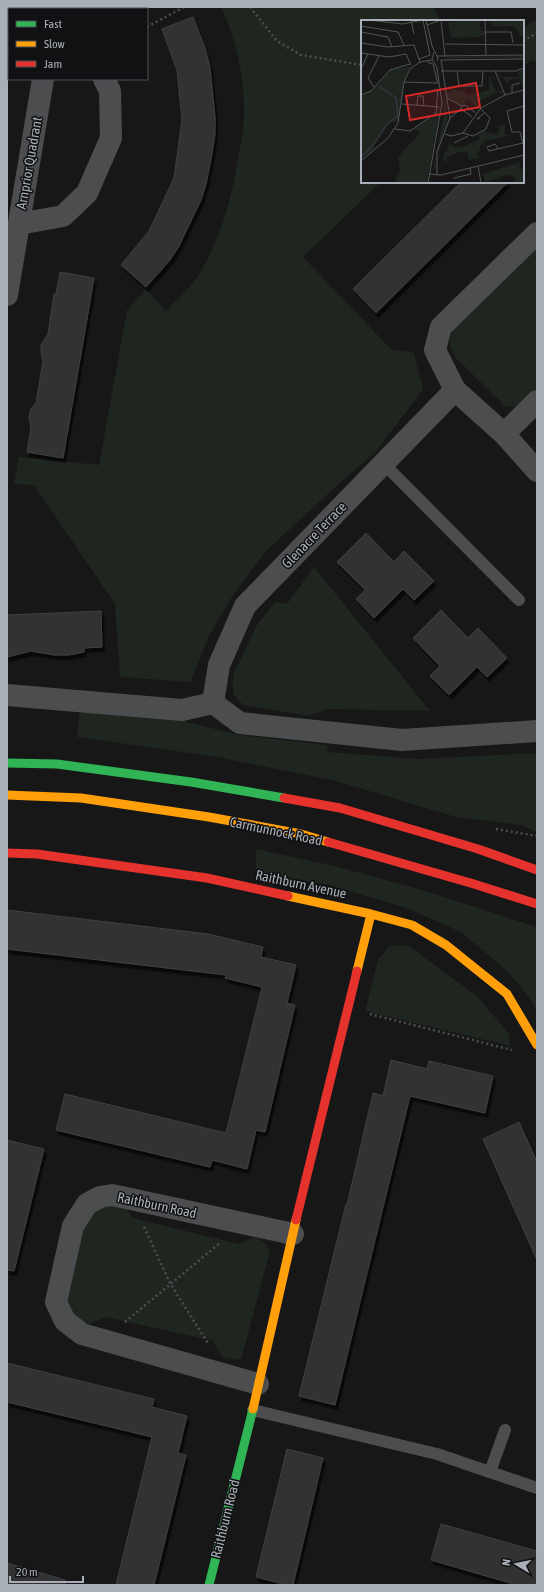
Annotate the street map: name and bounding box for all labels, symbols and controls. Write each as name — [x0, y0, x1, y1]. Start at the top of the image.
legend — [8, 8, 148, 80]
text: Fast — [44, 17, 62, 31]
inset map — [361, 20, 524, 183]
text: Slow — [44, 37, 65, 51]
text: Jam — [44, 57, 62, 71]
street label: Arnprior Quadrant — [13, 115, 45, 211]
street label: Glenacre Terrace — [278, 499, 350, 571]
street label: Carmunnock Road — [228, 813, 324, 849]
street label: Raithburn Avenue — [254, 867, 348, 901]
street label: Raithburn Road — [116, 1189, 198, 1221]
street label: Raithburn Road — [207, 1478, 243, 1560]
north arrow — [496, 1544, 536, 1584]
scale bar — [10, 1558, 83, 1584]
text: N — [500, 1558, 513, 1567]
text: 20 m — [16, 1565, 38, 1579]

